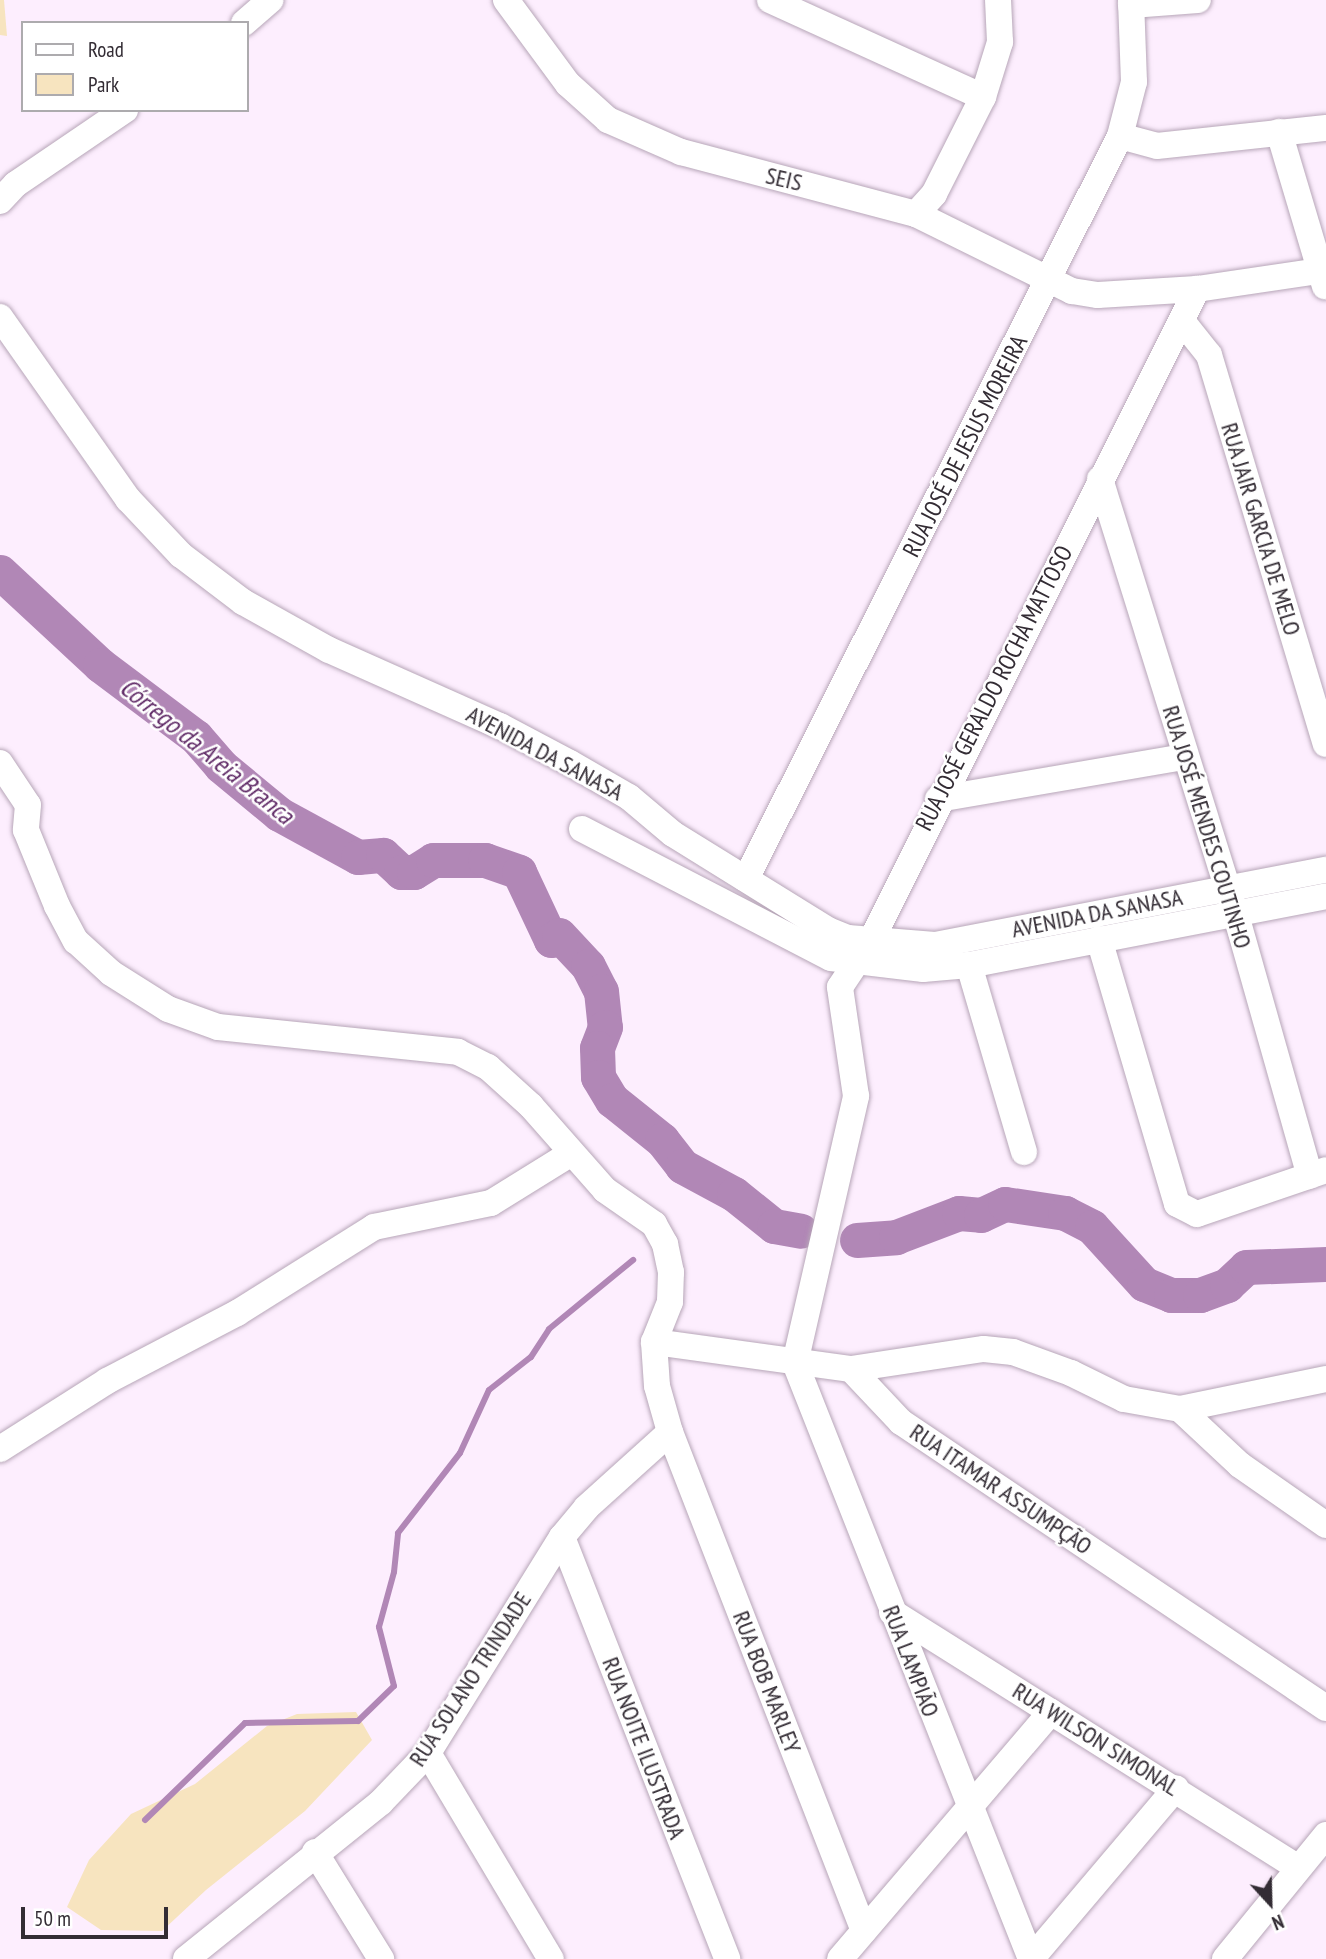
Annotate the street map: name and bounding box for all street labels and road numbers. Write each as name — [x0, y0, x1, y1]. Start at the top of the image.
street label: SEIS — [763, 161, 805, 197]
street label: RUA JOSÉ DE JESUS MOREIRA — [896, 330, 1034, 562]
street label: RUA JAIR GARCIA DE MELO — [1215, 419, 1307, 639]
street label: RUA JOSÉ GERALDO ROCHA MATTOSO — [909, 540, 1079, 836]
street label: AVENIDA DA SANASA — [461, 699, 629, 807]
street label: RUA JOSÉ MENDES COUTINHO — [1156, 702, 1258, 952]
street label: AVENIDA DA SANASA — [1008, 882, 1186, 944]
street label: RUA ITAMAR ASSUMPÇÃO — [904, 1417, 1098, 1561]
street label: RUA SOLANO TRINDADE — [402, 1586, 538, 1772]
street label: RUA LAMPIÃO — [876, 1601, 946, 1721]
street label: RUA BOB MARLEY — [727, 1607, 807, 1757]
street label: RUA NOITE ILUSTRADA — [596, 1653, 692, 1843]
street label: RUA WILSON SIMONAL — [1007, 1676, 1185, 1802]

